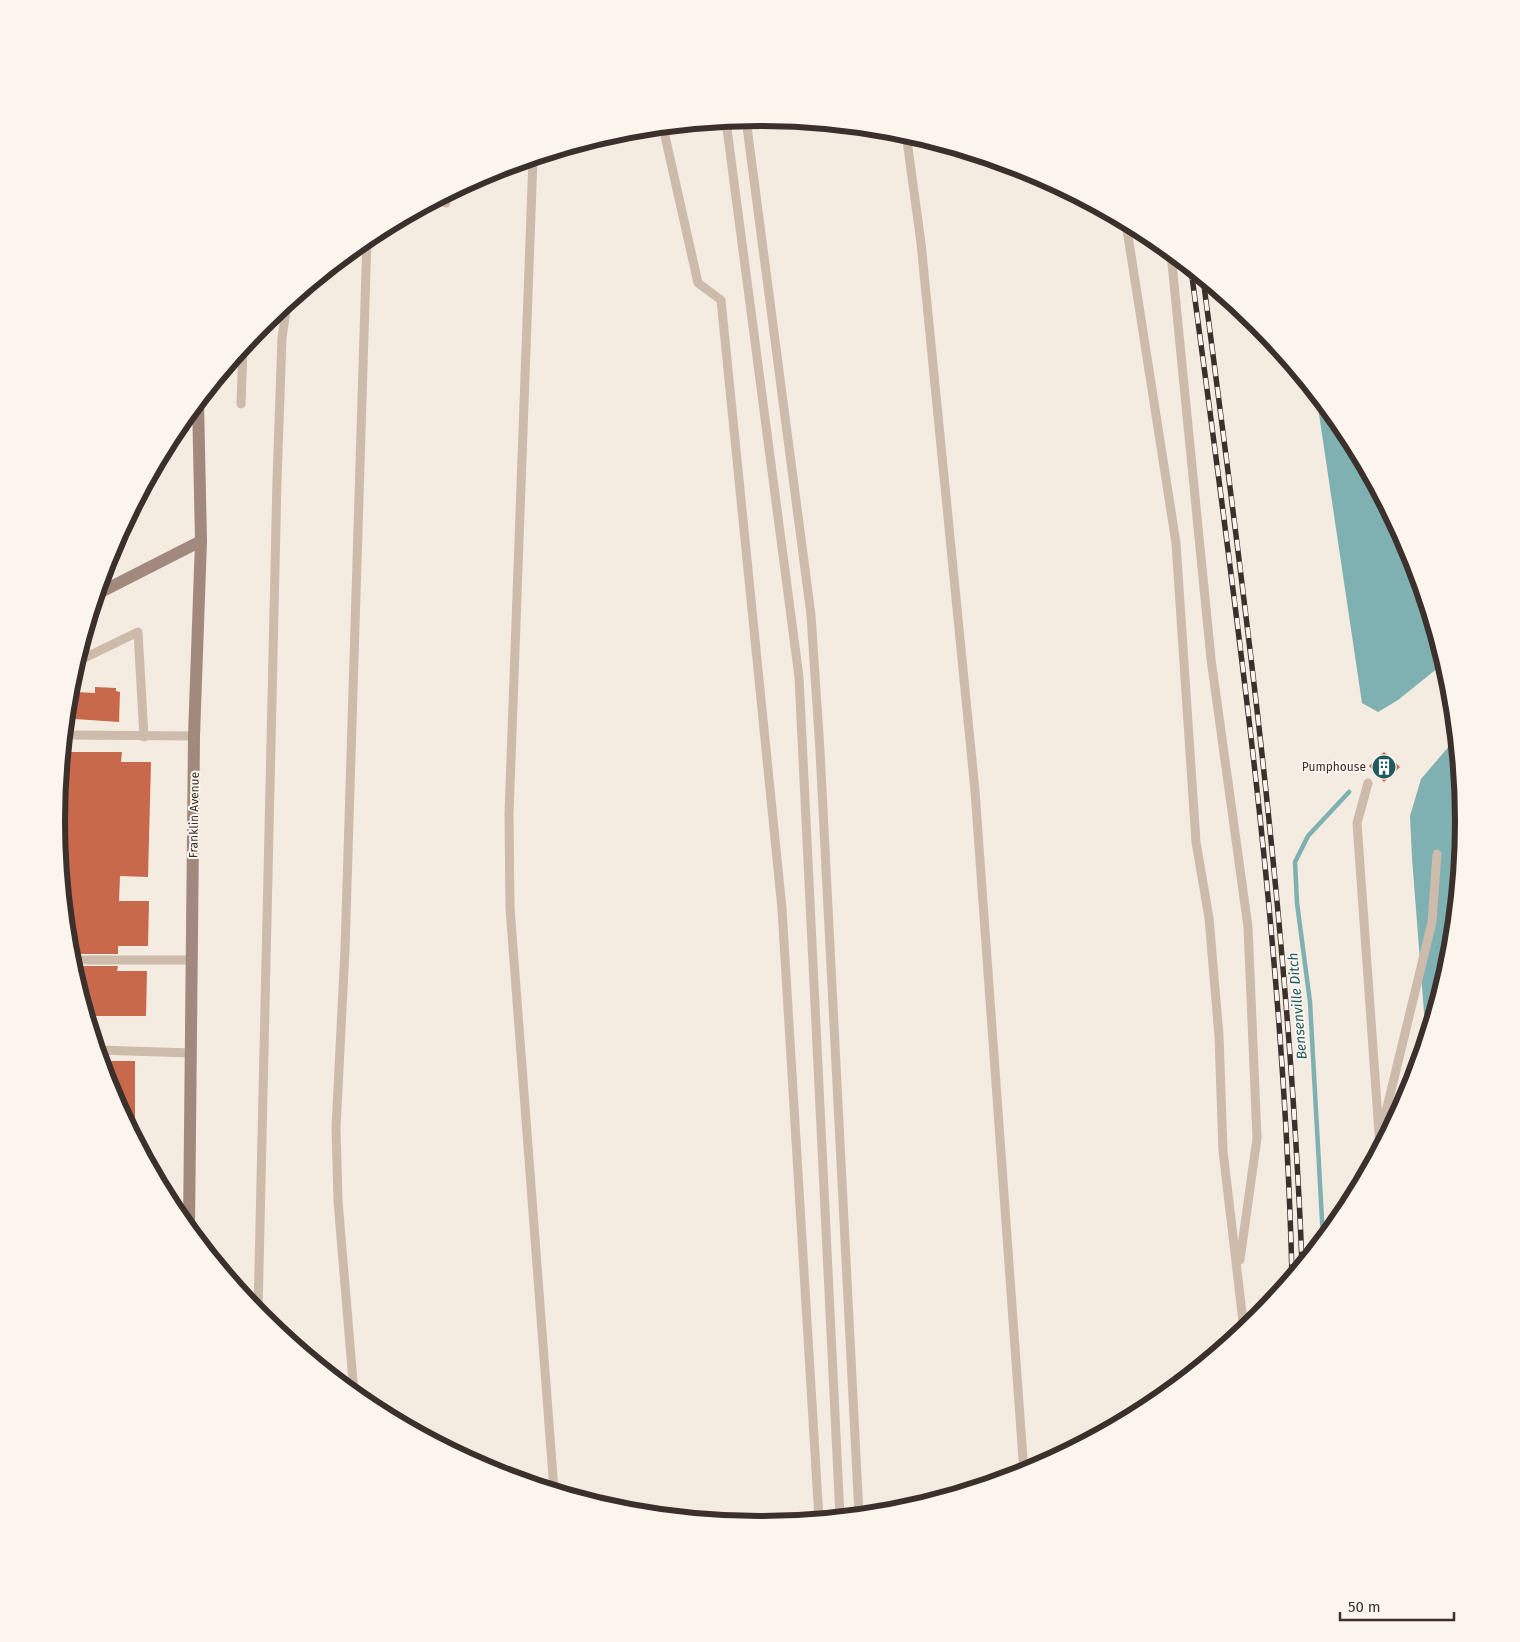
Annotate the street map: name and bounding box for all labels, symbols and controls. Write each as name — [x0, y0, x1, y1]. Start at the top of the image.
building icon: Pumphouse — [1371, 754, 1397, 780]
place label: Pumphouse — [1302, 760, 1366, 774]
street label: Franklin Avenue — [186, 772, 202, 858]
water label: Bensenville Ditch — [1284, 952, 1311, 1060]
scale bar — [1340, 1590, 1454, 1622]
text: 50 m — [1348, 1598, 1381, 1616]

